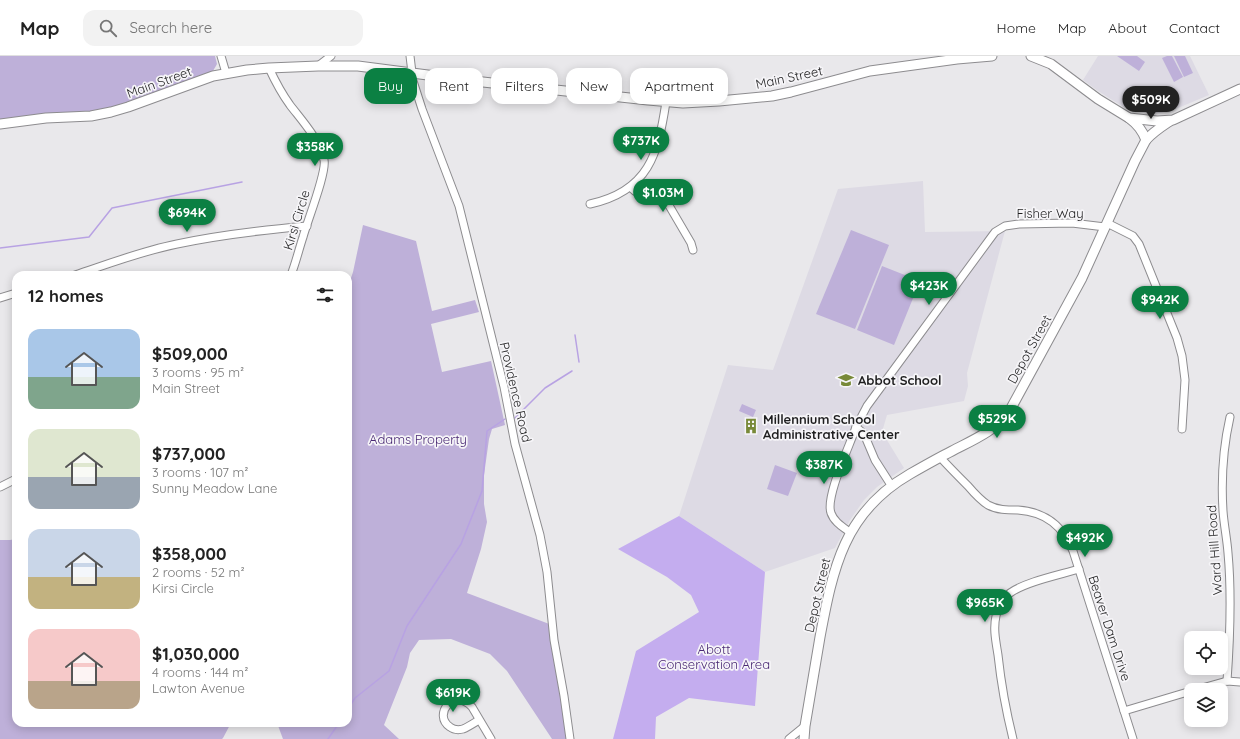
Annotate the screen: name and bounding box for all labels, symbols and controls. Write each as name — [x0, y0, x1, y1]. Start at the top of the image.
search box — [83, 10, 363, 46]
text: Map — [20, 16, 59, 40]
icon: search — [97, 17, 119, 39]
text: Search here — [129, 18, 212, 37]
text: Home — [997, 19, 1036, 37]
text: Map — [1058, 19, 1086, 37]
text: About — [1108, 19, 1147, 37]
text: Contact — [1169, 19, 1220, 37]
street label: Main Street — [754, 62, 824, 92]
street label: Main Street — [124, 63, 194, 101]
chip: Buy — [364, 68, 417, 104]
chip: Rent — [425, 68, 483, 104]
chip: Filters — [491, 68, 558, 104]
chip: New — [566, 68, 622, 104]
chip: Apartment — [630, 68, 728, 104]
pin: $509K — [1123, 86, 1179, 120]
text: $509K — [1131, 91, 1171, 107]
pin: $737K — [613, 127, 669, 161]
text: $737K — [622, 132, 660, 148]
pin: $358K — [287, 133, 343, 167]
text: $358K — [296, 138, 334, 154]
pin: $1.03M — [630, 179, 696, 213]
text: $1.03M — [642, 184, 684, 200]
street label: Kirsi Circle — [279, 188, 313, 252]
pin: $694K — [159, 199, 215, 233]
text: $694K — [168, 204, 206, 220]
street label: Fisher Way — [1016, 205, 1084, 221]
pin: $423K — [901, 272, 957, 306]
text: $423K — [910, 277, 948, 293]
icon: filters — [314, 284, 336, 306]
text: 12 homes — [28, 285, 104, 306]
pin: $942K — [1132, 286, 1188, 320]
text: $942K — [1141, 291, 1179, 307]
street label: Depot Street — [1004, 312, 1054, 386]
street label: Providence Road — [497, 340, 535, 444]
text: $509,000 — [152, 343, 228, 364]
icon: home — [60, 345, 108, 393]
text: 3 rooms · 95 m² — [152, 364, 244, 380]
school or university icon: Abbot School — [837, 371, 855, 389]
place label: Abbot School — [858, 372, 942, 388]
text: Main Street — [152, 380, 220, 396]
pin: $529K — [969, 405, 1025, 439]
text: $529K — [978, 410, 1016, 426]
place label: Millennium School Administrative Center — [763, 411, 900, 442]
building icon: Millennium School Administrative Center — [742, 417, 760, 435]
park label: Adams Property — [369, 431, 467, 447]
text: $737,000 — [152, 443, 225, 464]
icon: home — [60, 445, 108, 493]
pin: $387K — [796, 451, 852, 485]
text: $387K — [805, 456, 843, 472]
text: 3 rooms · 107 m² — [152, 464, 248, 480]
text: Sunny Meadow Lane — [152, 480, 277, 496]
street label: Ward Hill Road — [1203, 504, 1225, 596]
pin: $492K — [1057, 524, 1113, 558]
text: $492K — [1066, 529, 1104, 545]
text: $358,000 — [152, 543, 226, 564]
icon: home — [60, 545, 108, 593]
street label: Depot Street — [801, 556, 833, 634]
text: 2 rooms · 52 m² — [152, 564, 245, 580]
street label: Beaver Dam Drive — [1085, 573, 1135, 683]
text: Kirsi Circle — [152, 580, 214, 596]
pin: $965K — [957, 589, 1013, 623]
text: $965K — [966, 594, 1004, 610]
map controls — [1184, 631, 1228, 727]
button: locate — [1184, 631, 1228, 675]
park label: Abott Conservation Area — [658, 641, 770, 672]
text: $1,030,000 — [152, 643, 239, 664]
icon: home — [60, 645, 108, 693]
text: 4 rooms · 144 m² — [152, 664, 248, 680]
pin: $619K — [425, 679, 481, 713]
text: Lawton Avenue — [152, 680, 245, 696]
button: layers — [1184, 683, 1228, 727]
text: $619K — [435, 684, 471, 700]

